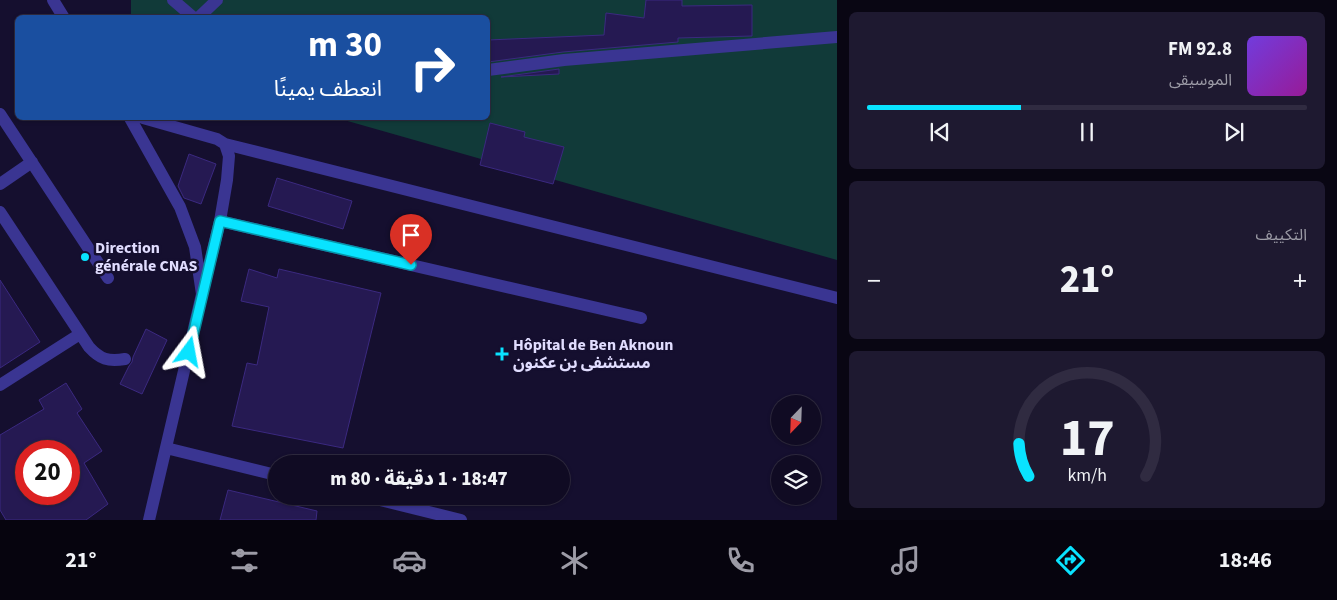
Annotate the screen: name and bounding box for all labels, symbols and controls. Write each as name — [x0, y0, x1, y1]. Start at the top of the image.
text: 30 m — [308, 20, 382, 70]
icon: right — [400, 35, 465, 100]
text: 92.8 FM — [1168, 36, 1232, 63]
text: الموسيقى — [1169, 69, 1232, 91]
text: انعطف يمينًا — [274, 73, 382, 105]
icon: previous — [926, 118, 954, 146]
icon: pause — [1073, 118, 1101, 146]
icon: next — [1220, 118, 1248, 146]
pin — [390, 214, 432, 265]
icon: arrive — [397, 221, 425, 249]
text: التكييف — [1255, 224, 1307, 246]
place label: Direction générale CNAS — [95, 237, 198, 277]
marker: Direction générale CNAS — [79, 251, 91, 263]
text: 21° — [1060, 253, 1114, 307]
text: − — [867, 261, 881, 301]
text: + — [1293, 261, 1307, 301]
position arrow — [162, 325, 214, 377]
place label: Hôpital de Ben Aknoun مستشفى بن عكنون — [513, 334, 673, 374]
marker: Hôpital de Ben Aknoun مستشفى بن عكنون — [495, 347, 509, 361]
north arrow — [771, 395, 821, 445]
map controls — [771, 395, 821, 505]
text: 17 — [1060, 402, 1114, 476]
speed limit sign: 20 — [15, 440, 80, 505]
button: layers — [771, 455, 821, 505]
text: km/h — [1067, 463, 1107, 488]
text: 18:47 · 1 دقيقة · 80 m — [330, 466, 508, 493]
icon: filters — [227, 543, 262, 578]
icon: car — [392, 543, 427, 578]
icon: climate — [557, 543, 592, 578]
icon: phone — [723, 543, 758, 578]
icon: music — [888, 543, 923, 578]
icon: directions — [1053, 543, 1088, 578]
text: 21° — [65, 544, 96, 576]
text: 18:46 — [1219, 544, 1272, 576]

